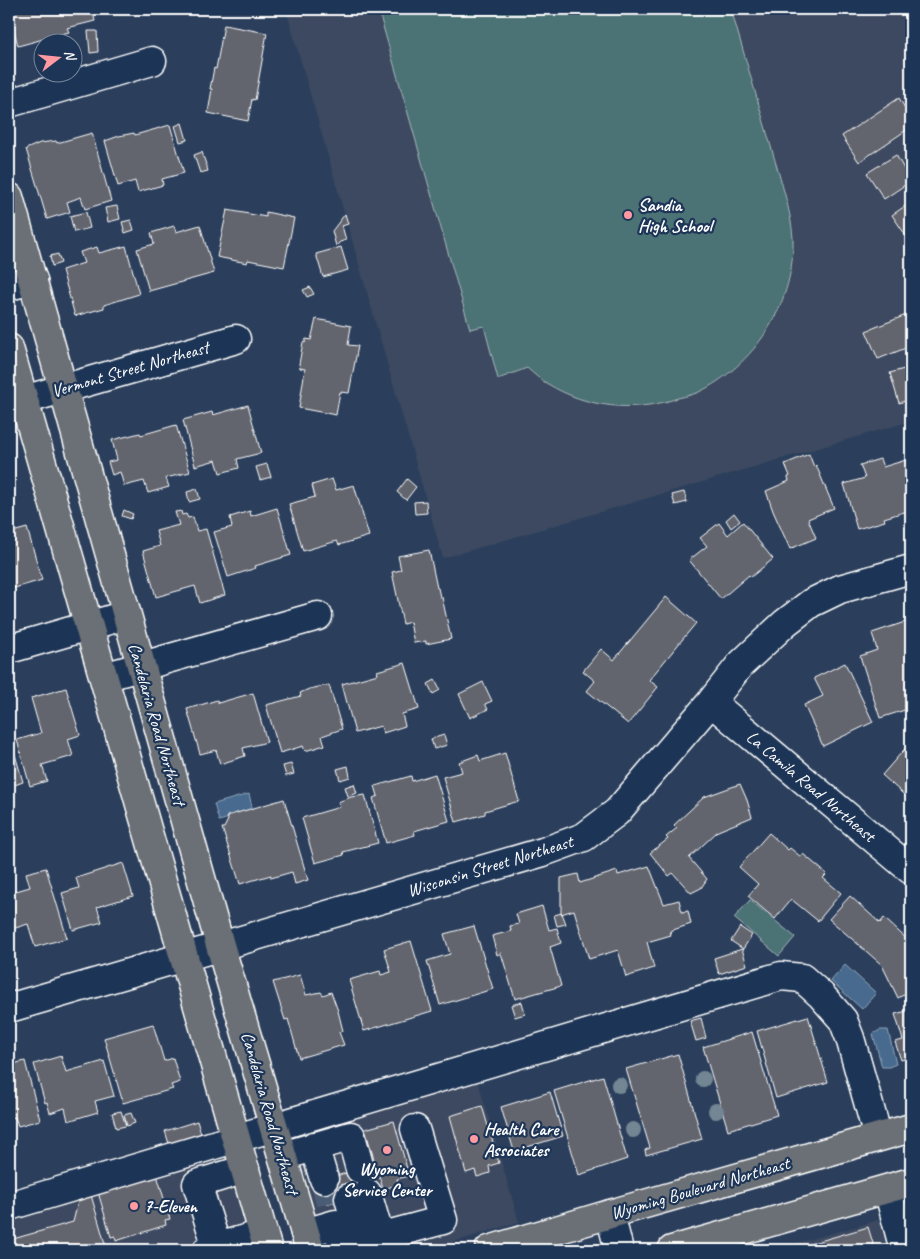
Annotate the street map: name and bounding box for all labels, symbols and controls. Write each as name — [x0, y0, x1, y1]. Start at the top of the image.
north arrow — [32, 32, 82, 82]
text: N — [61, 48, 80, 63]
place label: Sandia High School — [638, 194, 716, 237]
marker: Sandia High School — [622, 209, 634, 221]
street label: Vermont Street Northeast — [49, 335, 214, 402]
street label: Candelaria Road Northeast — [123, 640, 192, 811]
street label: La Camila Road Northeast — [742, 726, 882, 848]
street label: Wisconsin Street Northeast — [405, 830, 577, 902]
street label: Candelaria Road Northeast — [236, 1029, 305, 1200]
place label: Health Care Associates — [484, 1118, 560, 1161]
marker: Health Care Associates — [468, 1133, 480, 1145]
marker: Wyoming Service Center — [381, 1144, 393, 1156]
street label: Wyoming Boulevard Northeast — [608, 1151, 794, 1224]
place label: Wyoming Service Center — [342, 1158, 434, 1201]
place label: 7-Eleven — [144, 1195, 199, 1217]
marker: 7-Eleven — [128, 1200, 140, 1212]

